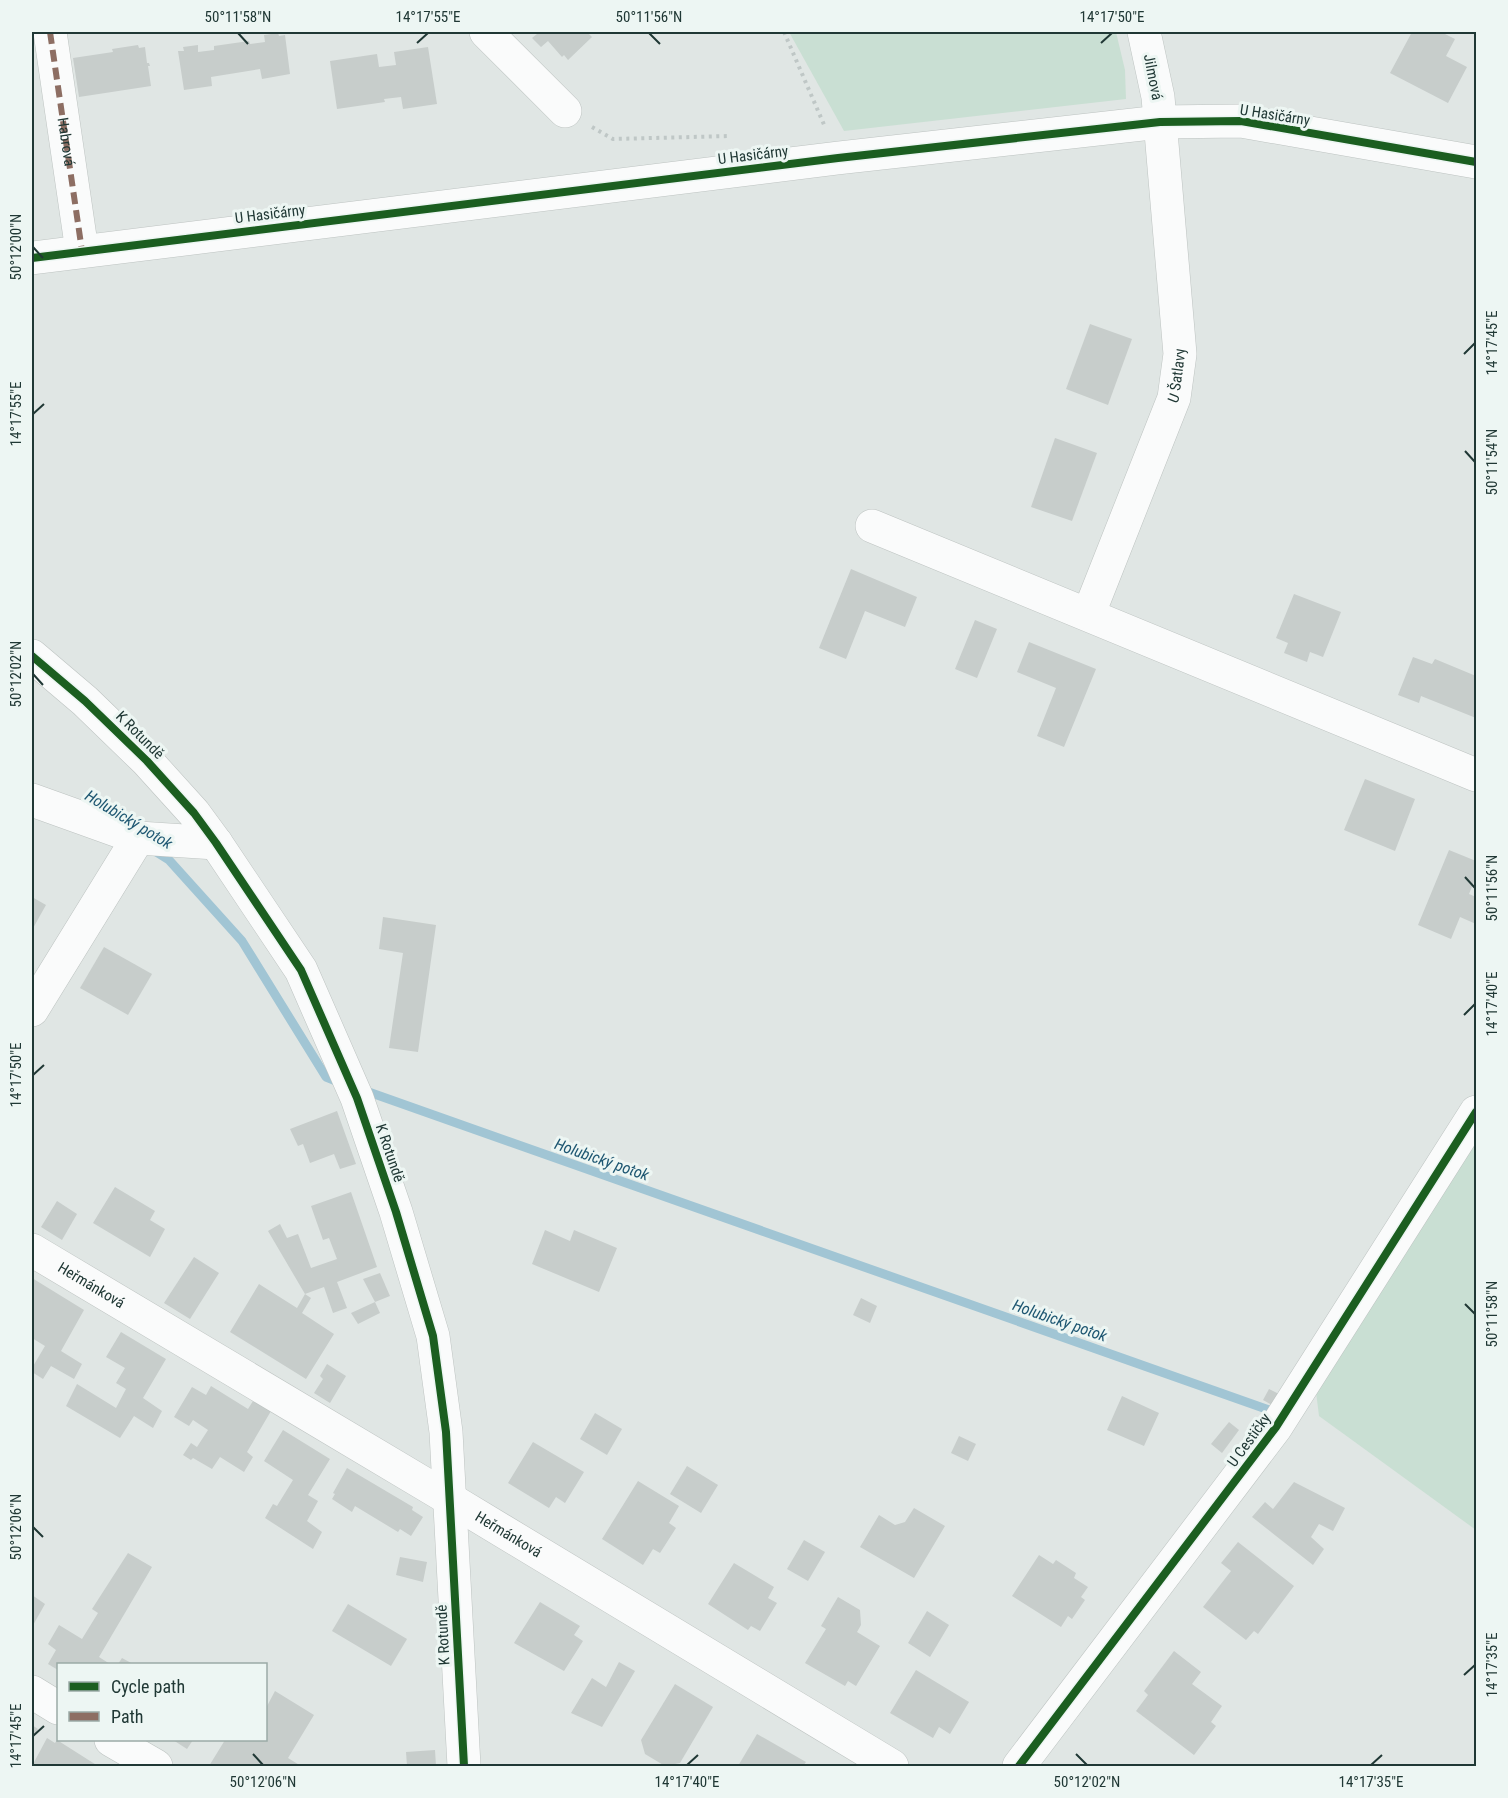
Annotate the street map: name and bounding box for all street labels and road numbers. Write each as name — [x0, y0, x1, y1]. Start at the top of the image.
street label: Jilmová — [1140, 53, 1166, 101]
street label: U Hasičárny — [1239, 101, 1311, 129]
street label: Habrová — [54, 116, 79, 168]
street label: U Hasičárny — [717, 142, 789, 168]
street label: U Hasičárny — [234, 201, 306, 227]
street label: U Šatlavy — [1164, 348, 1189, 405]
street label: K Rotundě — [112, 707, 168, 763]
street label: K Rotundě — [372, 1121, 408, 1185]
street label: Heřmánková — [55, 1259, 128, 1312]
street label: U Cestičky — [1223, 1410, 1275, 1470]
street label: Heřmánková — [472, 1508, 545, 1561]
street label: K Rotundě — [432, 1604, 454, 1666]

